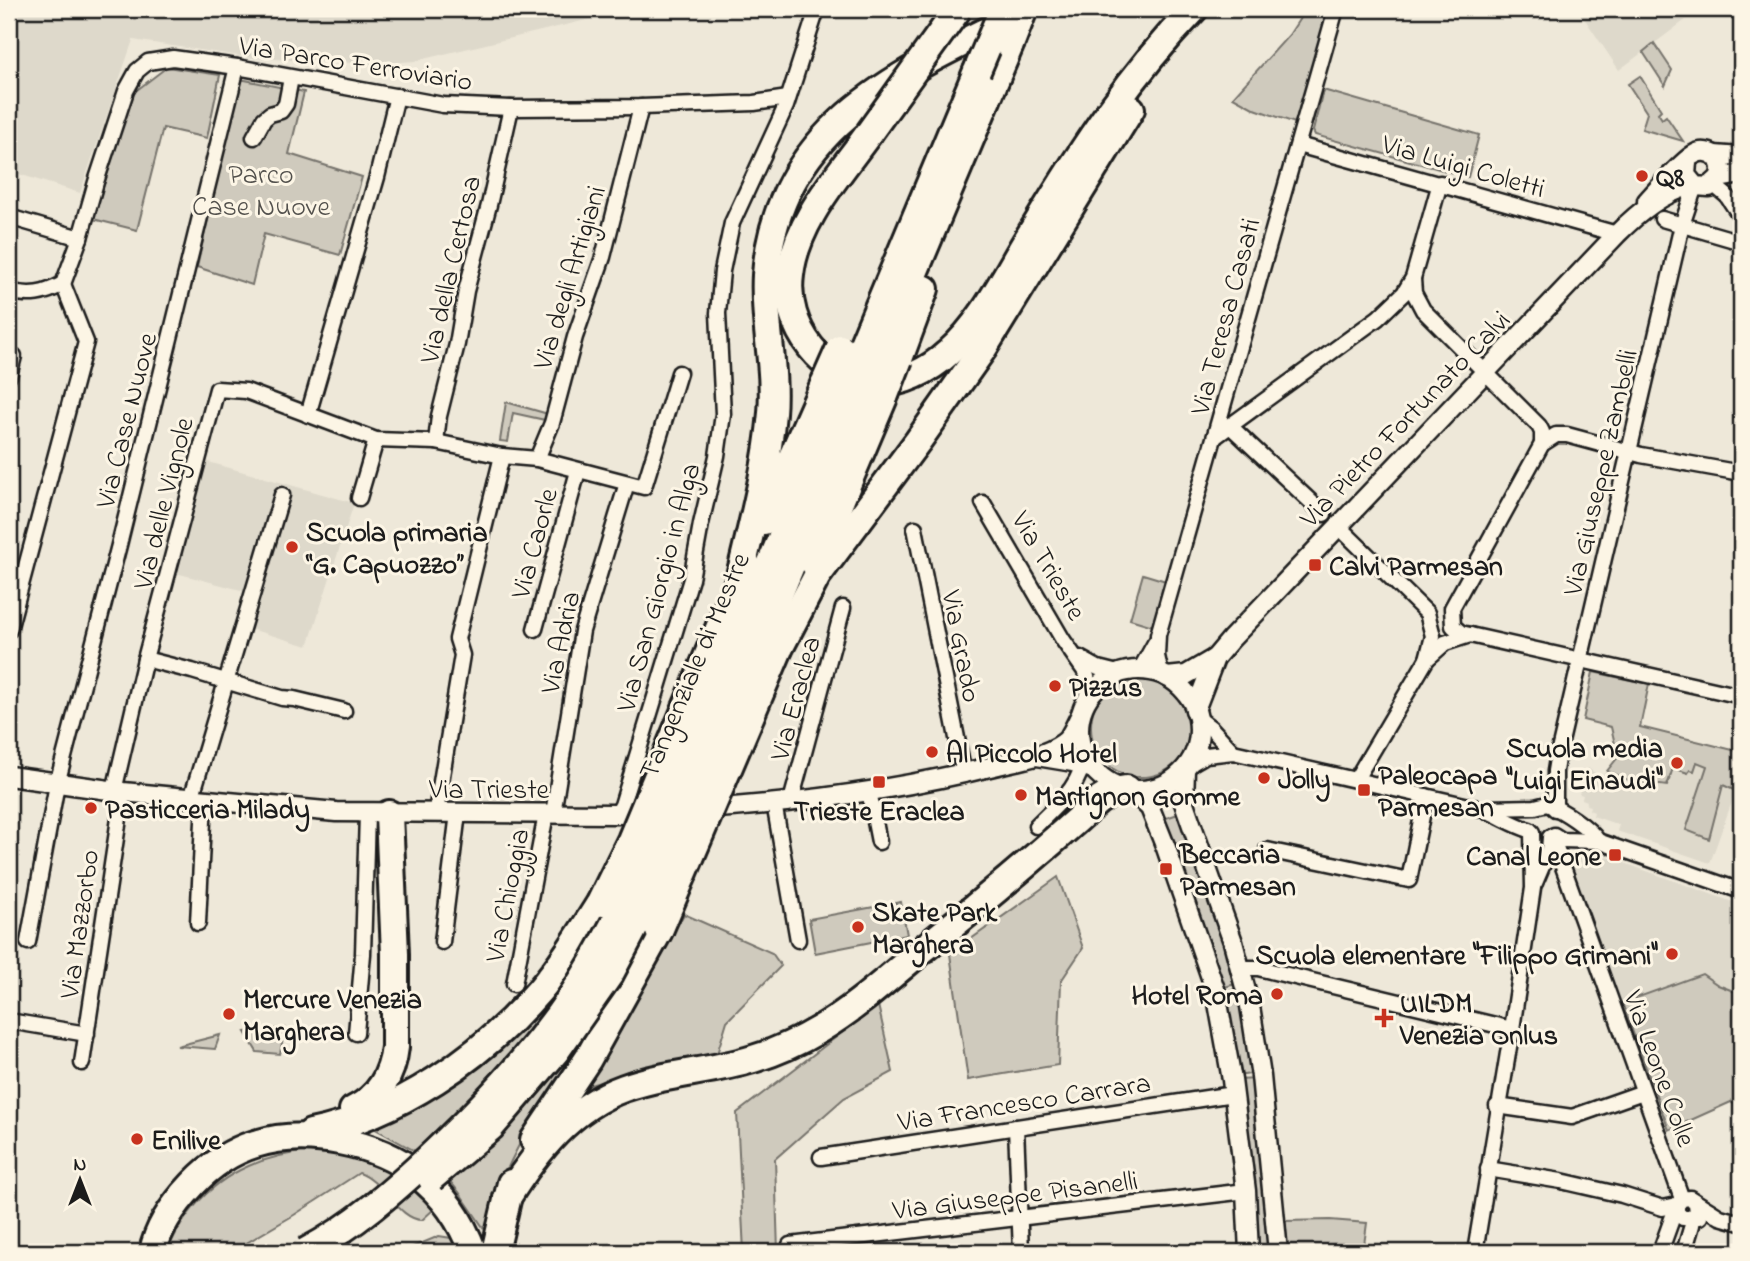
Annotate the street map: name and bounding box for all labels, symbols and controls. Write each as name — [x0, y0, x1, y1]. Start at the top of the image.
street label: Via Parco Ferroviario — [235, 27, 475, 104]
street label: Via Luigi Coletti — [1376, 125, 1549, 211]
park label: Parco Case Nuove — [192, 156, 330, 229]
place label: Q8 — [1656, 159, 1685, 200]
marker: Q8 — [1634, 168, 1650, 184]
street label: Via della Certosa — [411, 172, 494, 369]
street label: Via degli Artigiani — [524, 181, 619, 376]
street label: Via Teresa Casati — [1181, 214, 1273, 421]
street label: Via Pietro Fortunato Calvi — [1291, 302, 1522, 539]
street label: Via Case Nuove — [87, 328, 170, 514]
street label: Via Giuseppe Zambelli — [1554, 346, 1651, 601]
street label: Via delle Vignole — [124, 413, 207, 595]
street label: Via San Giorgio in Alga — [607, 459, 713, 718]
street label: Via Caorle — [502, 484, 571, 605]
street label: Via Trieste — [999, 504, 1095, 629]
place label: Scuola primaria “G. Capuozzo” — [305, 514, 488, 587]
marker: Scuola primaria “G. Capuozzo” — [284, 539, 300, 555]
street label: Tangenziale di Mestre — [630, 546, 763, 786]
place label: Calvi Parmesan — [1329, 548, 1503, 589]
marker: Calvi Parmesan — [1307, 557, 1323, 573]
street label: Via Grado — [928, 586, 991, 706]
street label: Via Adria — [531, 588, 593, 699]
street label: Via Eraclea — [761, 632, 834, 767]
place label: Pizzus — [1069, 669, 1142, 710]
marker: Pizzus — [1047, 678, 1063, 694]
place label: Scuola media "Luigi Einaudi" — [1505, 730, 1663, 804]
place label: Al Piccolo Hotel — [946, 735, 1117, 776]
marker: Al Piccolo Hotel — [924, 744, 940, 760]
marker: Scuola media "Luigi Einaudi" — [1669, 755, 1685, 771]
place label: Paleocapa Parmesan — [1378, 757, 1497, 830]
place label: Jolly — [1278, 761, 1330, 802]
marker: Jolly — [1256, 770, 1272, 786]
street label: Via Trieste — [428, 771, 550, 812]
marker: Trieste Eraclea — [871, 774, 887, 790]
place label: Martignon Gomme — [1035, 778, 1242, 820]
marker: Paleocapa Parmesan — [1356, 782, 1372, 798]
marker: Martignon Gomme — [1013, 787, 1029, 803]
place label: Pasticceria Milady — [105, 791, 310, 832]
place label: Trieste Eraclea — [793, 793, 965, 834]
marker: Pasticceria Milady — [83, 800, 99, 816]
street label: Via Chioggia — [476, 825, 542, 967]
place label: Beccaria Parmesan — [1178, 836, 1296, 909]
place label: Canal Leone — [1466, 838, 1602, 879]
street label: Via Mazzorbo — [51, 847, 112, 1003]
marker: Canal Leone — [1607, 847, 1623, 863]
marker: Beccaria Parmesan — [1158, 861, 1174, 877]
place label: Skate Park Marghera — [872, 894, 998, 968]
marker: Skate Park Marghera — [850, 919, 866, 935]
place label: Scuola elementare "Filippo Grimani" — [1255, 937, 1658, 978]
marker: Scuola elementare "Filippo Grimani" — [1664, 946, 1680, 962]
place label: Hotel Roma — [1132, 977, 1263, 1018]
place label: Mercure Venezia Marghera — [243, 981, 422, 1055]
street label: Via Leone Colle — [1610, 984, 1705, 1153]
place label: UILDM Venezia Onlus — [1399, 985, 1558, 1058]
marker: Hotel Roma — [1269, 986, 1285, 1002]
marker: Mercure Venezia Marghera — [221, 1006, 237, 1022]
marker: UILDM Venezia Onlus — [1374, 1008, 1394, 1028]
street label: Via Francesco Carrara — [894, 1064, 1154, 1145]
place label: Enilive — [151, 1122, 222, 1163]
marker: Enilive — [129, 1131, 145, 1147]
north arrow — [46, 1146, 116, 1216]
text: N — [74, 1152, 87, 1179]
street label: Via Giuseppe Pisanelli — [889, 1162, 1140, 1233]

